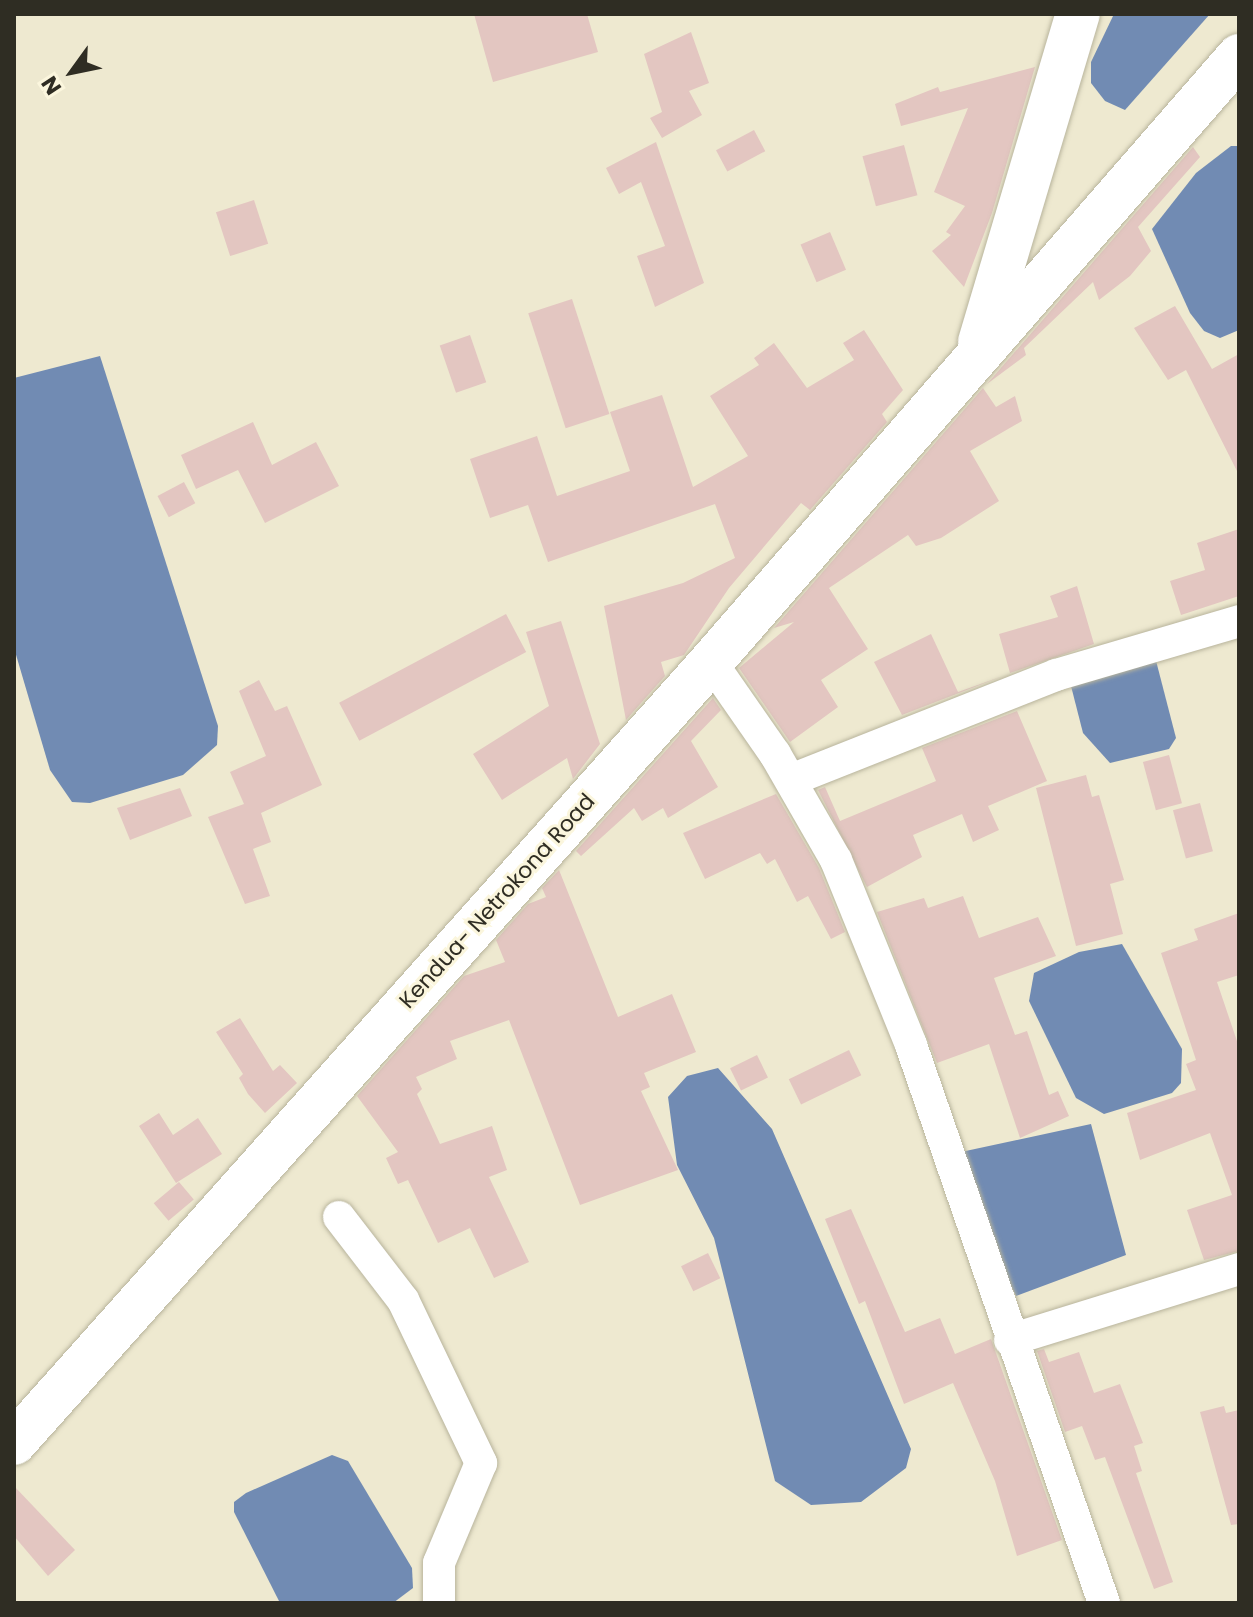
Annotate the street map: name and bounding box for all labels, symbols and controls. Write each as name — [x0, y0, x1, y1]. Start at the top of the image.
north arrow — [32, 32, 112, 112]
text: N — [34, 70, 69, 101]
street label: Kendua- Netrokona Road — [394, 788, 600, 1014]

